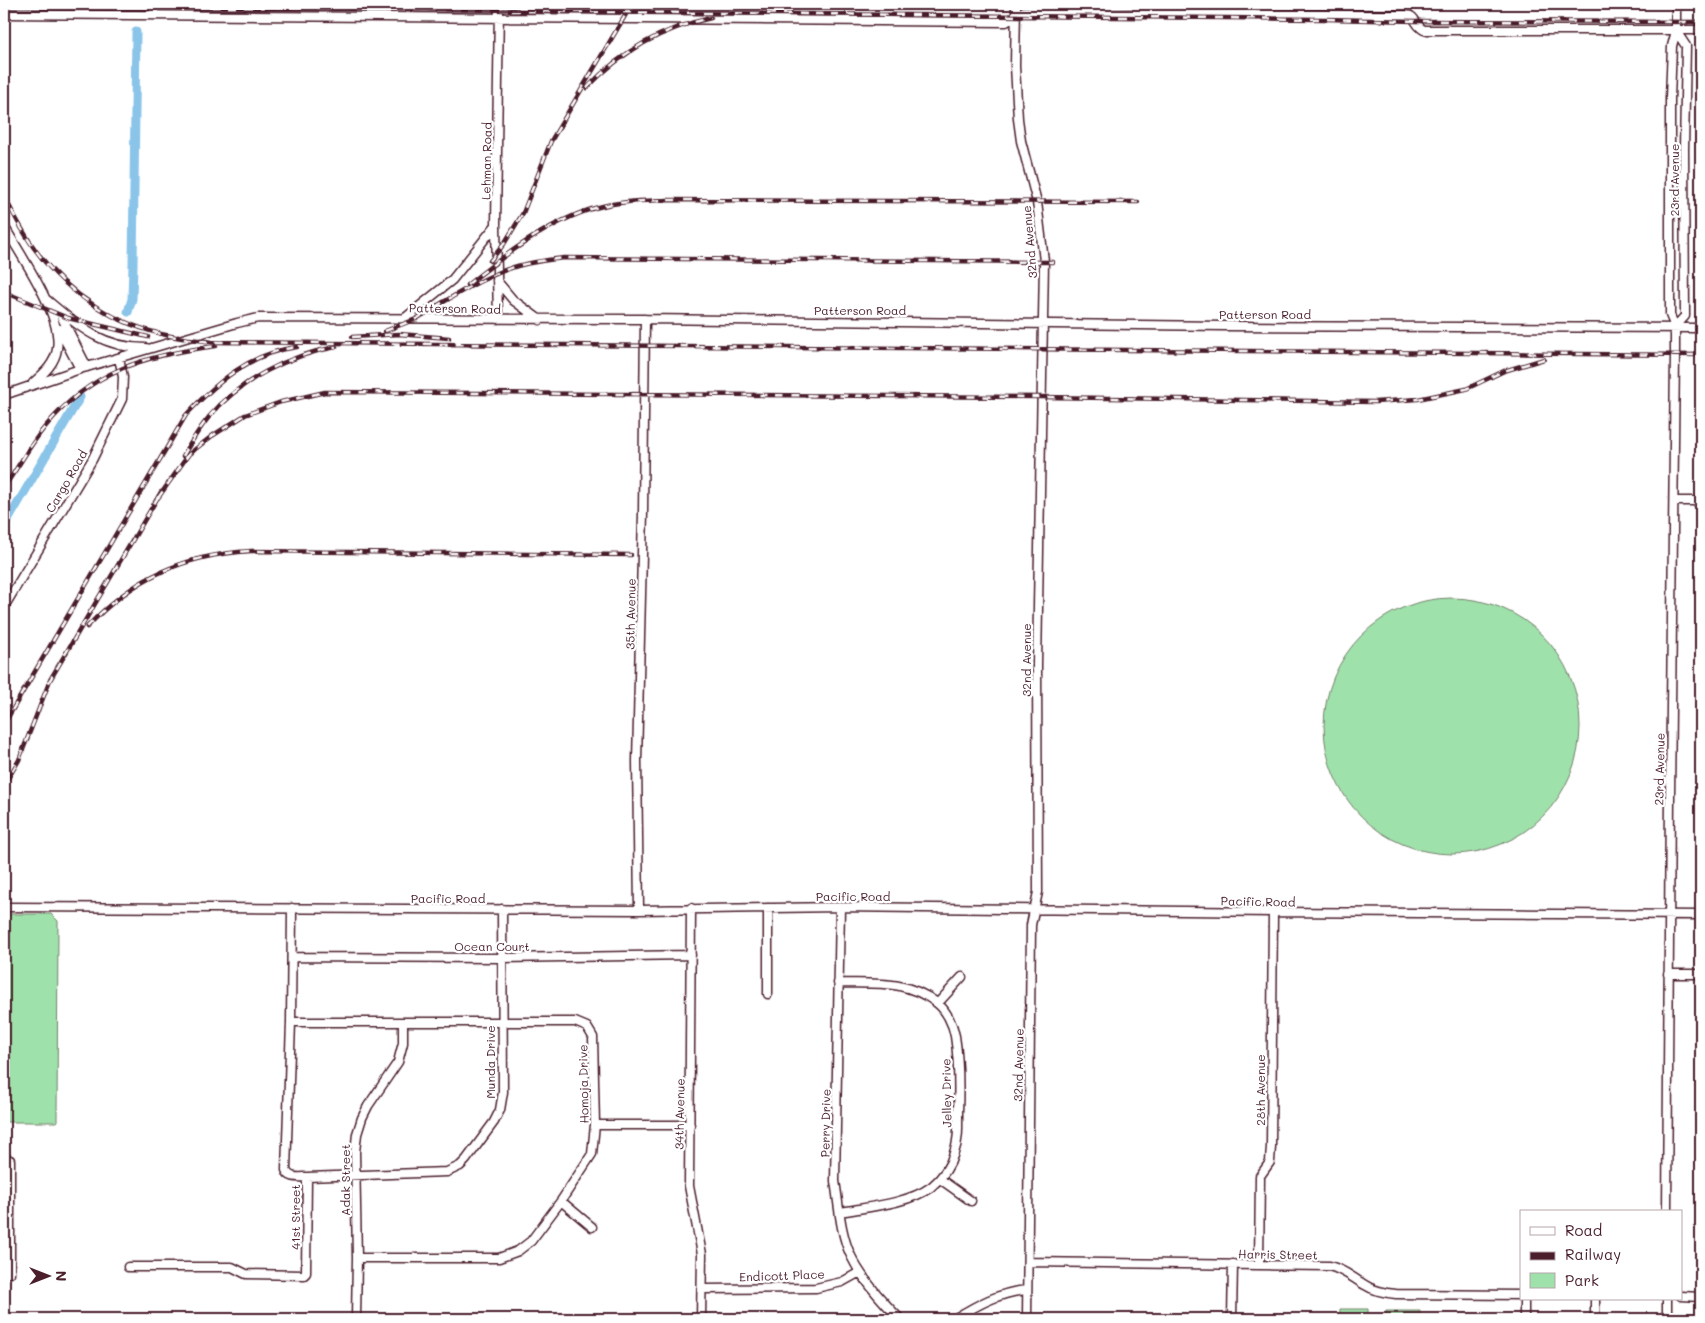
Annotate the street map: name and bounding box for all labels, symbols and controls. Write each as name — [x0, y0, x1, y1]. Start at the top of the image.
street label: Lehman Road — [477, 122, 495, 200]
street label: 23rd Avenue — [1666, 144, 1682, 216]
street label: 32nd Avenue — [1018, 205, 1040, 279]
street label: Patterson Road — [409, 299, 502, 317]
street label: Patterson Road — [814, 302, 906, 318]
street label: Patterson Road — [1219, 306, 1311, 322]
street label: Cargo Road — [42, 446, 91, 515]
street label: 35th Avenue — [621, 578, 639, 650]
street label: 32nd Avenue — [1018, 623, 1034, 697]
street label: 23rd Avenue — [1650, 733, 1668, 805]
street label: Pacific Road — [816, 888, 891, 904]
street label: Pacific Road — [411, 890, 486, 906]
street label: Pacific Road — [1221, 892, 1296, 910]
street label: Ocean Court — [454, 938, 530, 954]
street label: Munda Drive — [482, 1025, 498, 1099]
street label: 32nd Avenue — [1009, 1028, 1027, 1102]
street label: Homoja Drive — [574, 1044, 592, 1124]
street label: 28th Avenue — [1252, 1054, 1268, 1126]
street label: Jelley Drive — [937, 1058, 955, 1128]
street label: 34th Avenue — [670, 1078, 688, 1150]
street label: Perry Drive — [816, 1089, 834, 1157]
street label: Adak Street — [337, 1144, 353, 1216]
street label: 41st Street — [287, 1184, 303, 1250]
legend — [1520, 1210, 1682, 1300]
text: Road — [1565, 1220, 1602, 1240]
text: Railway — [1565, 1244, 1621, 1264]
street label: Harris Street — [1238, 1245, 1318, 1263]
north arrow — [22, 1250, 72, 1300]
street label: Endicott Place — [739, 1266, 825, 1284]
text: Park — [1565, 1270, 1599, 1290]
text: N — [52, 1271, 71, 1281]

